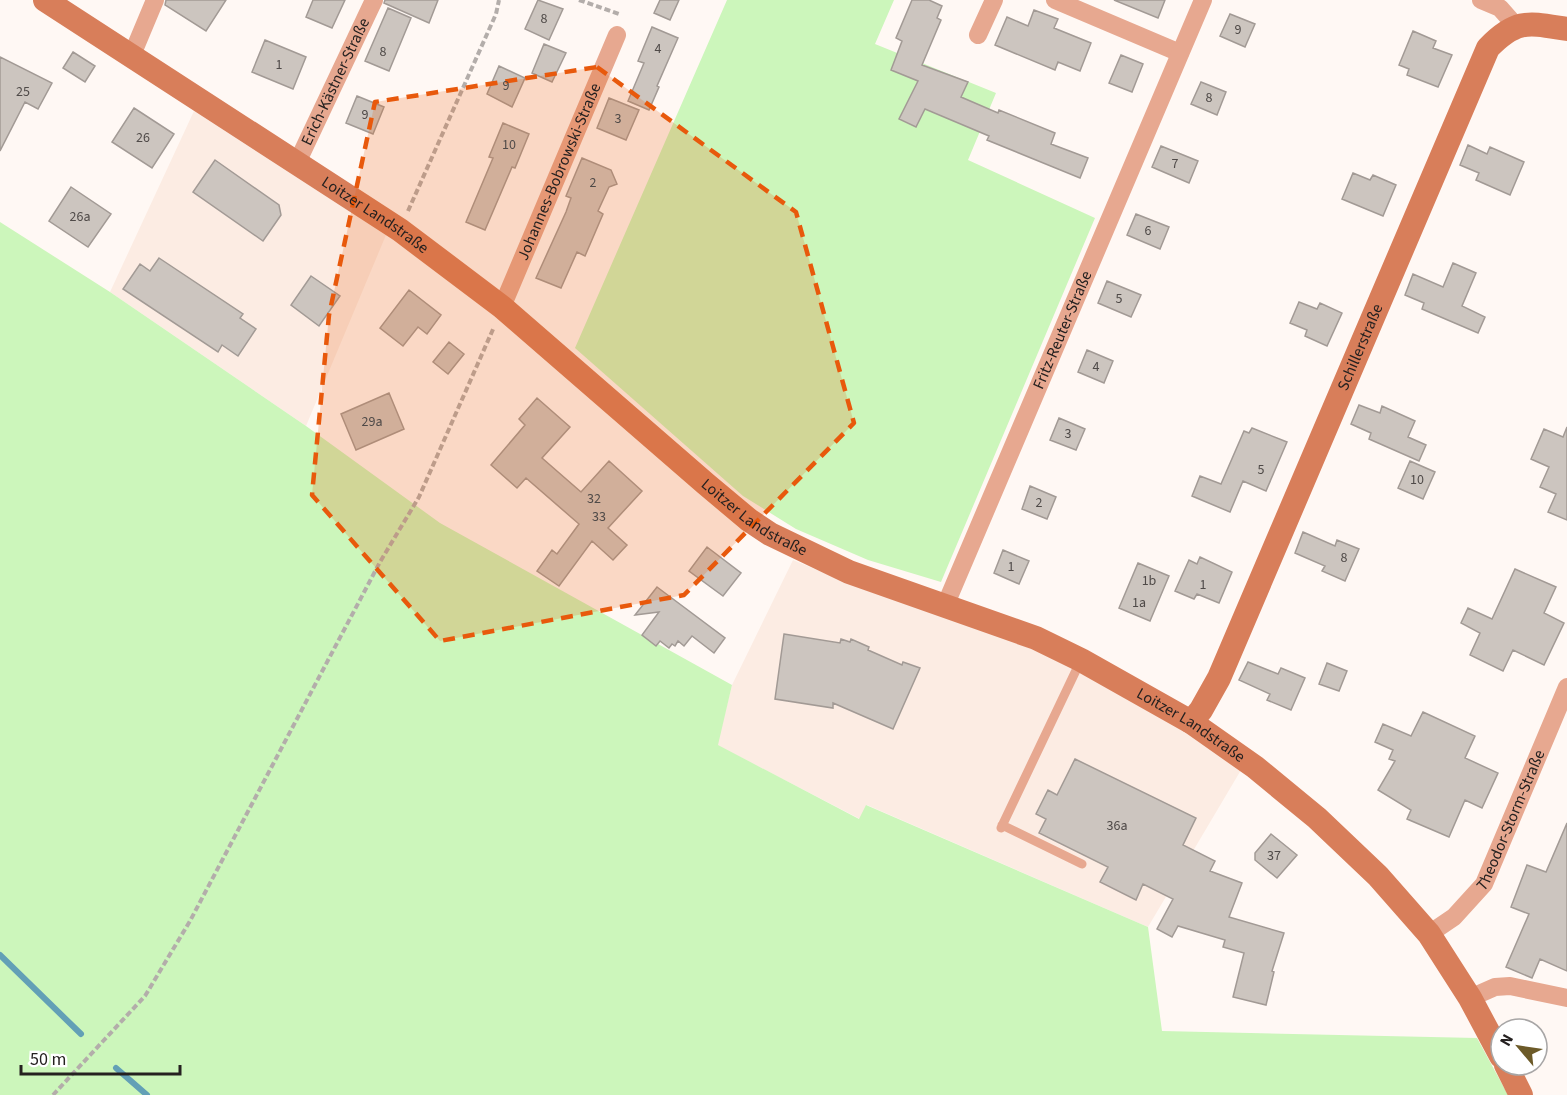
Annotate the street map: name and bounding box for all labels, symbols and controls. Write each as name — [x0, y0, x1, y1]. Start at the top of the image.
house number: 8 — [541, 9, 548, 29]
street label: Erich-Kästner-Straße — [296, 14, 375, 149]
house number: 9 — [1235, 20, 1242, 40]
house number: 4 — [655, 39, 662, 59]
house number: 8 — [380, 42, 387, 62]
house number: 1 — [276, 55, 283, 75]
house number: 9 — [503, 76, 510, 96]
street label: Johannes-Bobrowski-Straße — [512, 80, 606, 264]
house number: 25 — [16, 82, 30, 102]
house number: 8 — [1206, 88, 1213, 108]
house number: 9 — [362, 105, 369, 125]
house number: 3 — [615, 109, 622, 129]
house number: 26 — [136, 128, 150, 148]
house number: 10 — [502, 135, 516, 155]
house number: 7 — [1172, 154, 1179, 174]
street label: Loitzer Landstraße — [317, 171, 433, 259]
house number: 2 — [590, 173, 597, 193]
house number: 26a — [70, 207, 90, 227]
house number: 6 — [1145, 221, 1152, 241]
street label: Fritz-Reuter-Straße — [1028, 267, 1097, 393]
house number: 5 — [1116, 289, 1123, 309]
street label: Schillerstraße — [1332, 300, 1389, 394]
house number: 4 — [1093, 357, 1100, 377]
house number: 29a — [362, 412, 382, 432]
house number: 3 — [1065, 424, 1072, 444]
house number: 5 — [1258, 460, 1265, 480]
house number: 10 — [1410, 470, 1424, 490]
street label: Loitzer Landstraße — [696, 473, 811, 561]
house number: 32 — [587, 489, 601, 509]
house number: 2 — [1036, 493, 1043, 513]
house number: 33 — [592, 507, 606, 527]
house number: 8 — [1341, 548, 1348, 568]
house number: 1 — [1008, 557, 1015, 577]
house number: 1b — [1142, 571, 1157, 591]
house number: 1 — [1200, 575, 1207, 595]
house number: 1a — [1132, 593, 1146, 613]
street label: Loitzer Landstraße — [1133, 683, 1250, 768]
street label: Theodor-Storm-Straße — [1472, 746, 1550, 896]
house number: 36a — [1107, 816, 1127, 836]
house number: 37 — [1267, 846, 1281, 866]
north arrow — [1489, 1017, 1549, 1077]
text: N — [1495, 1030, 1519, 1050]
scale bar — [21, 1038, 180, 1076]
text: 50 m — [30, 1047, 66, 1072]

